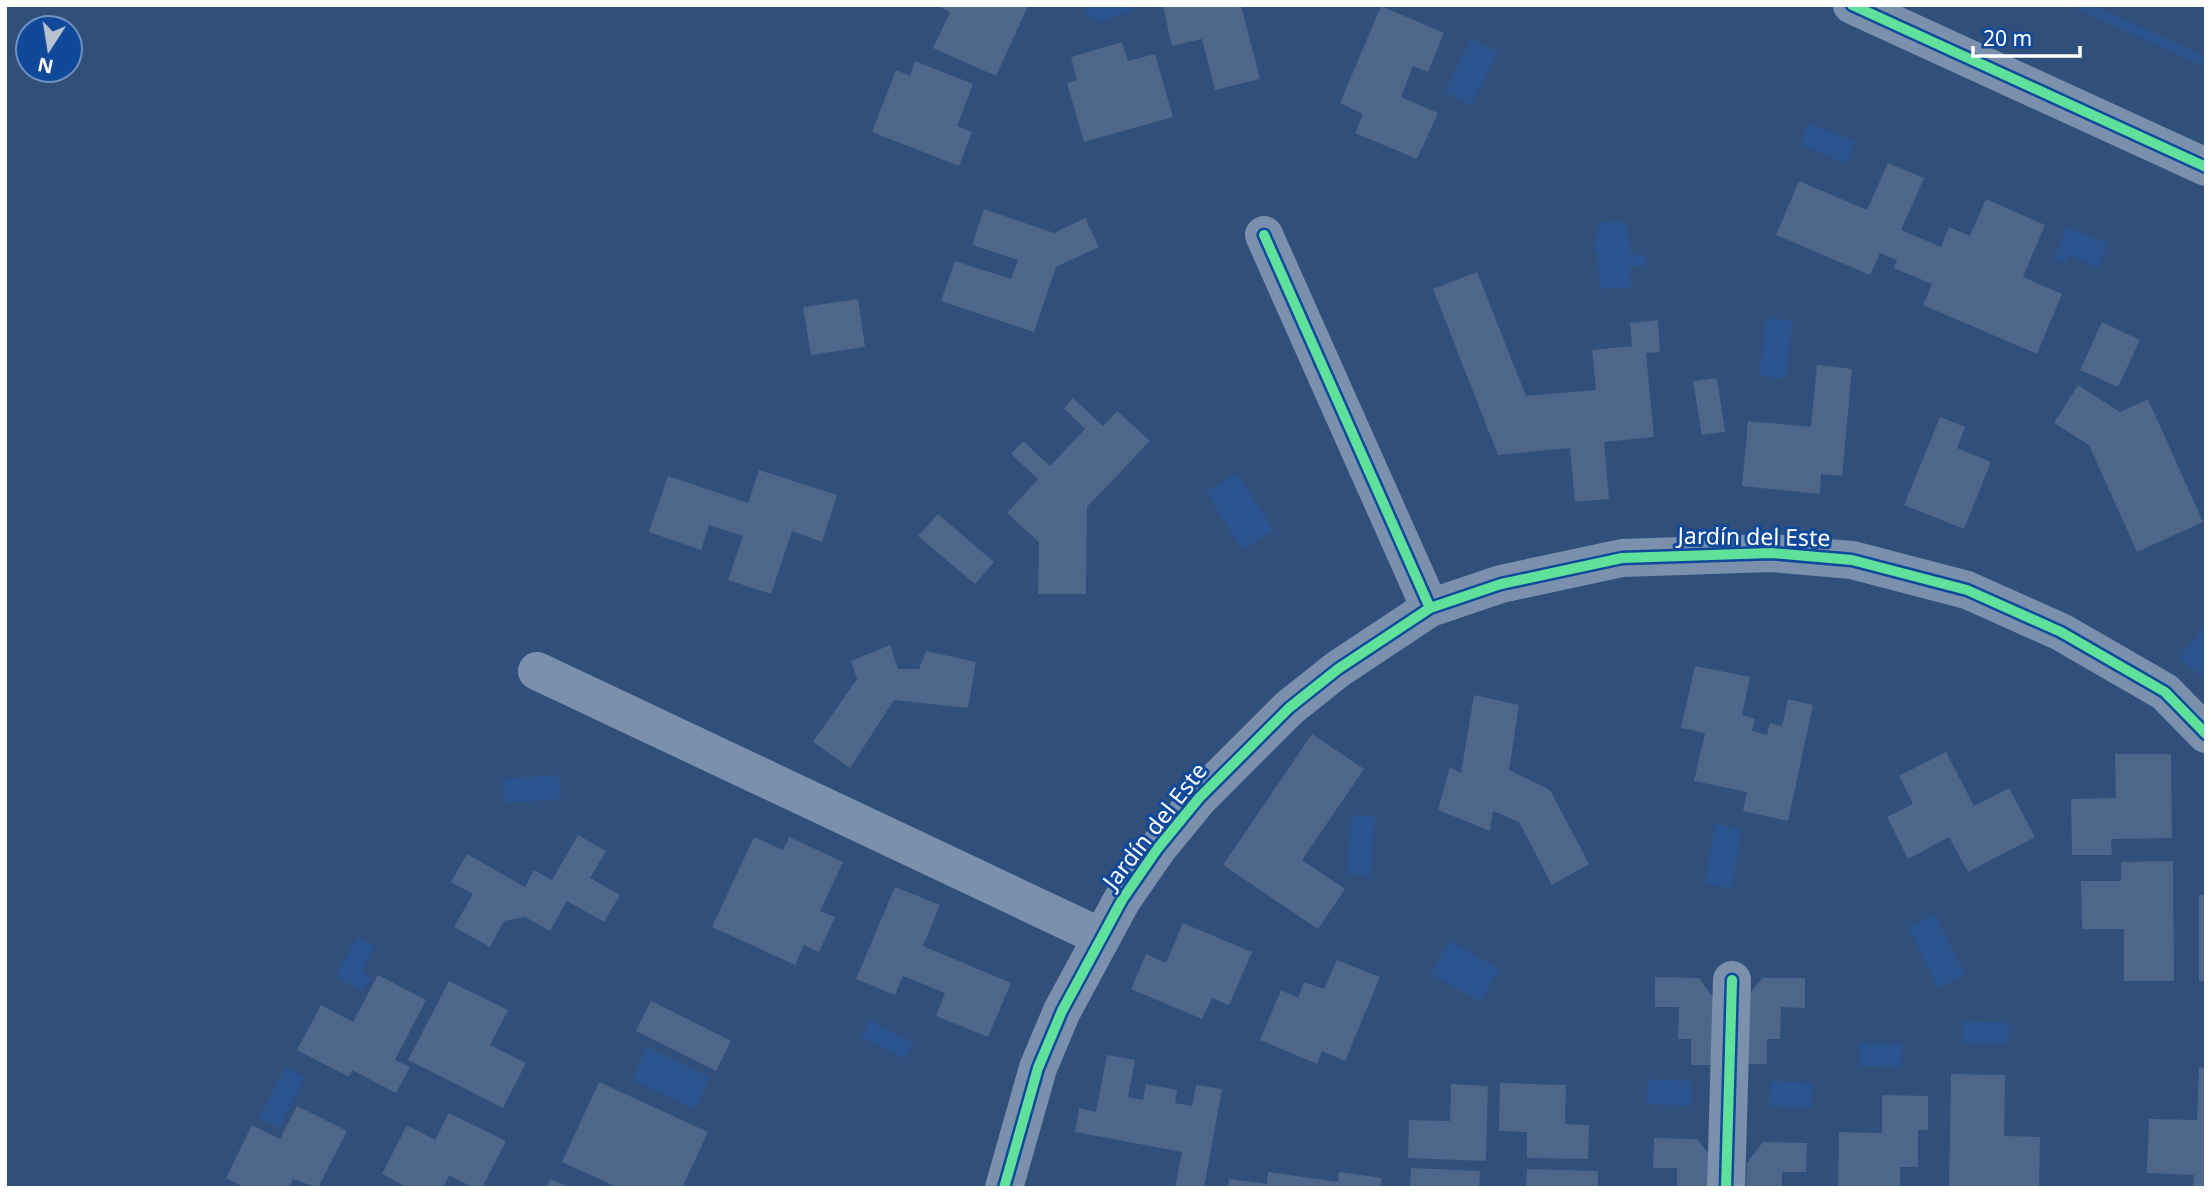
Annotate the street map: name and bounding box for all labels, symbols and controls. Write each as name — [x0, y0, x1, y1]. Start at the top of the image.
north arrow — [14, 14, 84, 84]
scale bar — [1973, 14, 2080, 58]
text: 20 m — [1983, 24, 2032, 52]
text: N — [35, 51, 56, 80]
street label: Jardín del Este — [1675, 519, 1831, 553]
street label: Jardín del Este — [1093, 755, 1214, 897]

